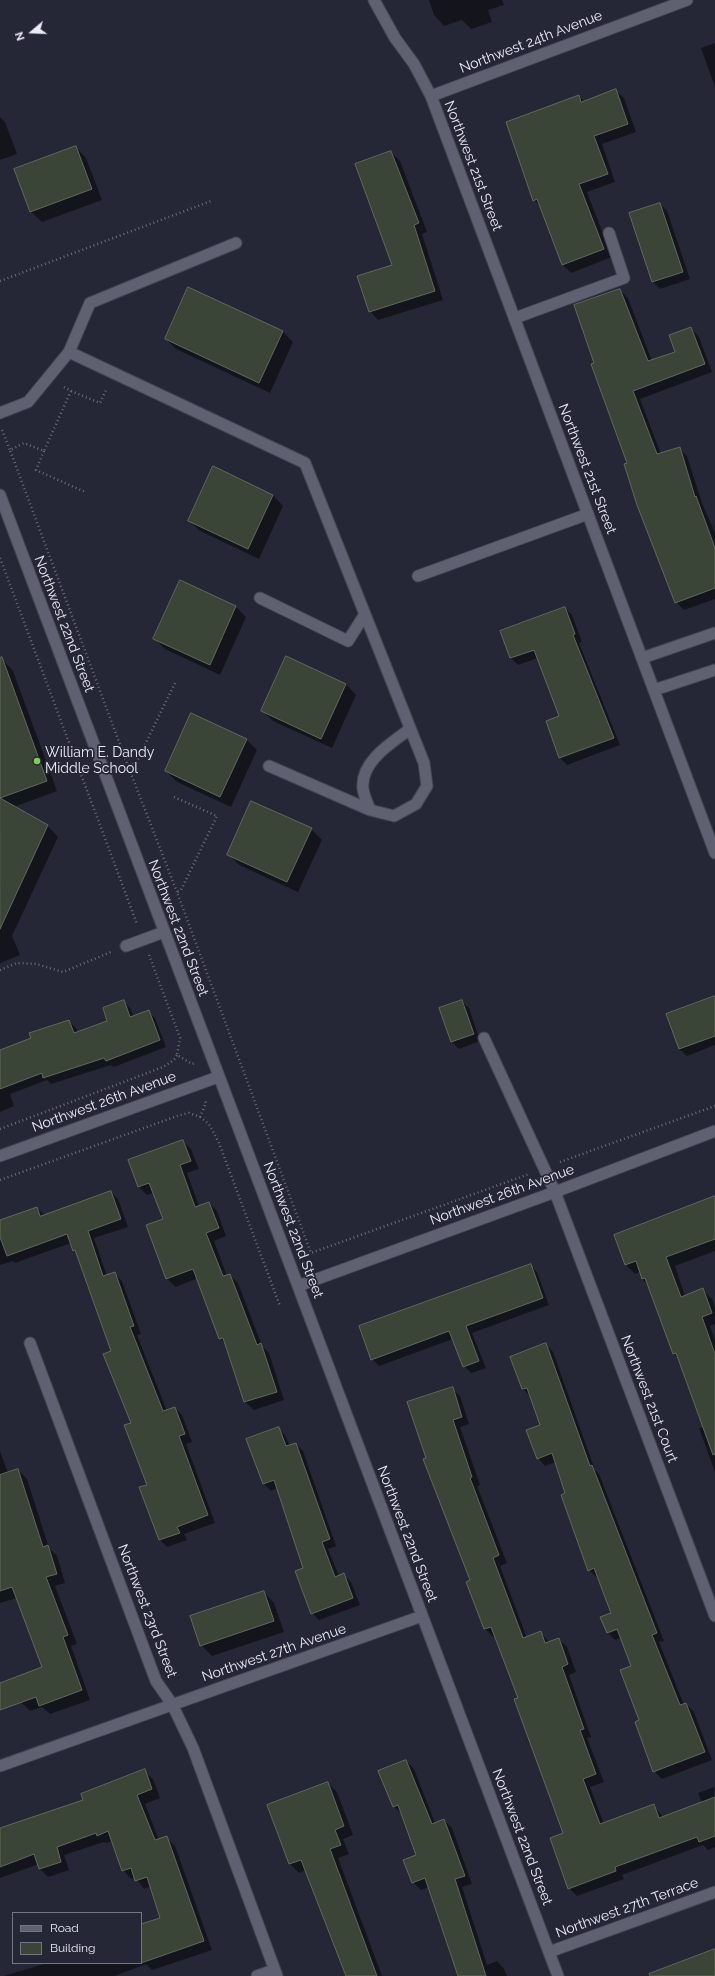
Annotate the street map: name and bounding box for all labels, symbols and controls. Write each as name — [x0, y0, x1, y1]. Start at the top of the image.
street label: Northwest 24th Avenue — [457, 7, 605, 77]
north arrow — [12, 12, 52, 52]
text: N — [13, 30, 28, 42]
street label: Northwest 21st Street — [440, 99, 506, 233]
street label: Northwest 21st Street — [554, 402, 620, 536]
street label: Northwest 22nd Street — [30, 553, 98, 695]
place label: William E. Dandy Middle School — [45, 745, 154, 778]
marker: William E. Dandy Middle School — [32, 756, 42, 766]
street label: Northwest 22nd Street — [144, 857, 212, 999]
street label: Northwest 26th Avenue — [30, 1068, 178, 1136]
street label: Northwest 22nd Street — [259, 1159, 327, 1301]
street label: Northwest 26th Avenue — [428, 1161, 576, 1229]
street label: Northwest 21st Court — [617, 1333, 681, 1465]
street label: Northwest 22nd Street — [373, 1463, 441, 1605]
street label: Northwest 23rd Street — [114, 1542, 180, 1680]
street label: Northwest 27th Avenue — [200, 1620, 348, 1686]
street label: Northwest 22nd Street — [488, 1766, 556, 1908]
street label: Northwest 27th Terrace — [553, 1874, 701, 1942]
legend — [12, 1912, 142, 1964]
text: Road — [50, 1921, 79, 1935]
text: Building — [50, 1941, 96, 1955]

